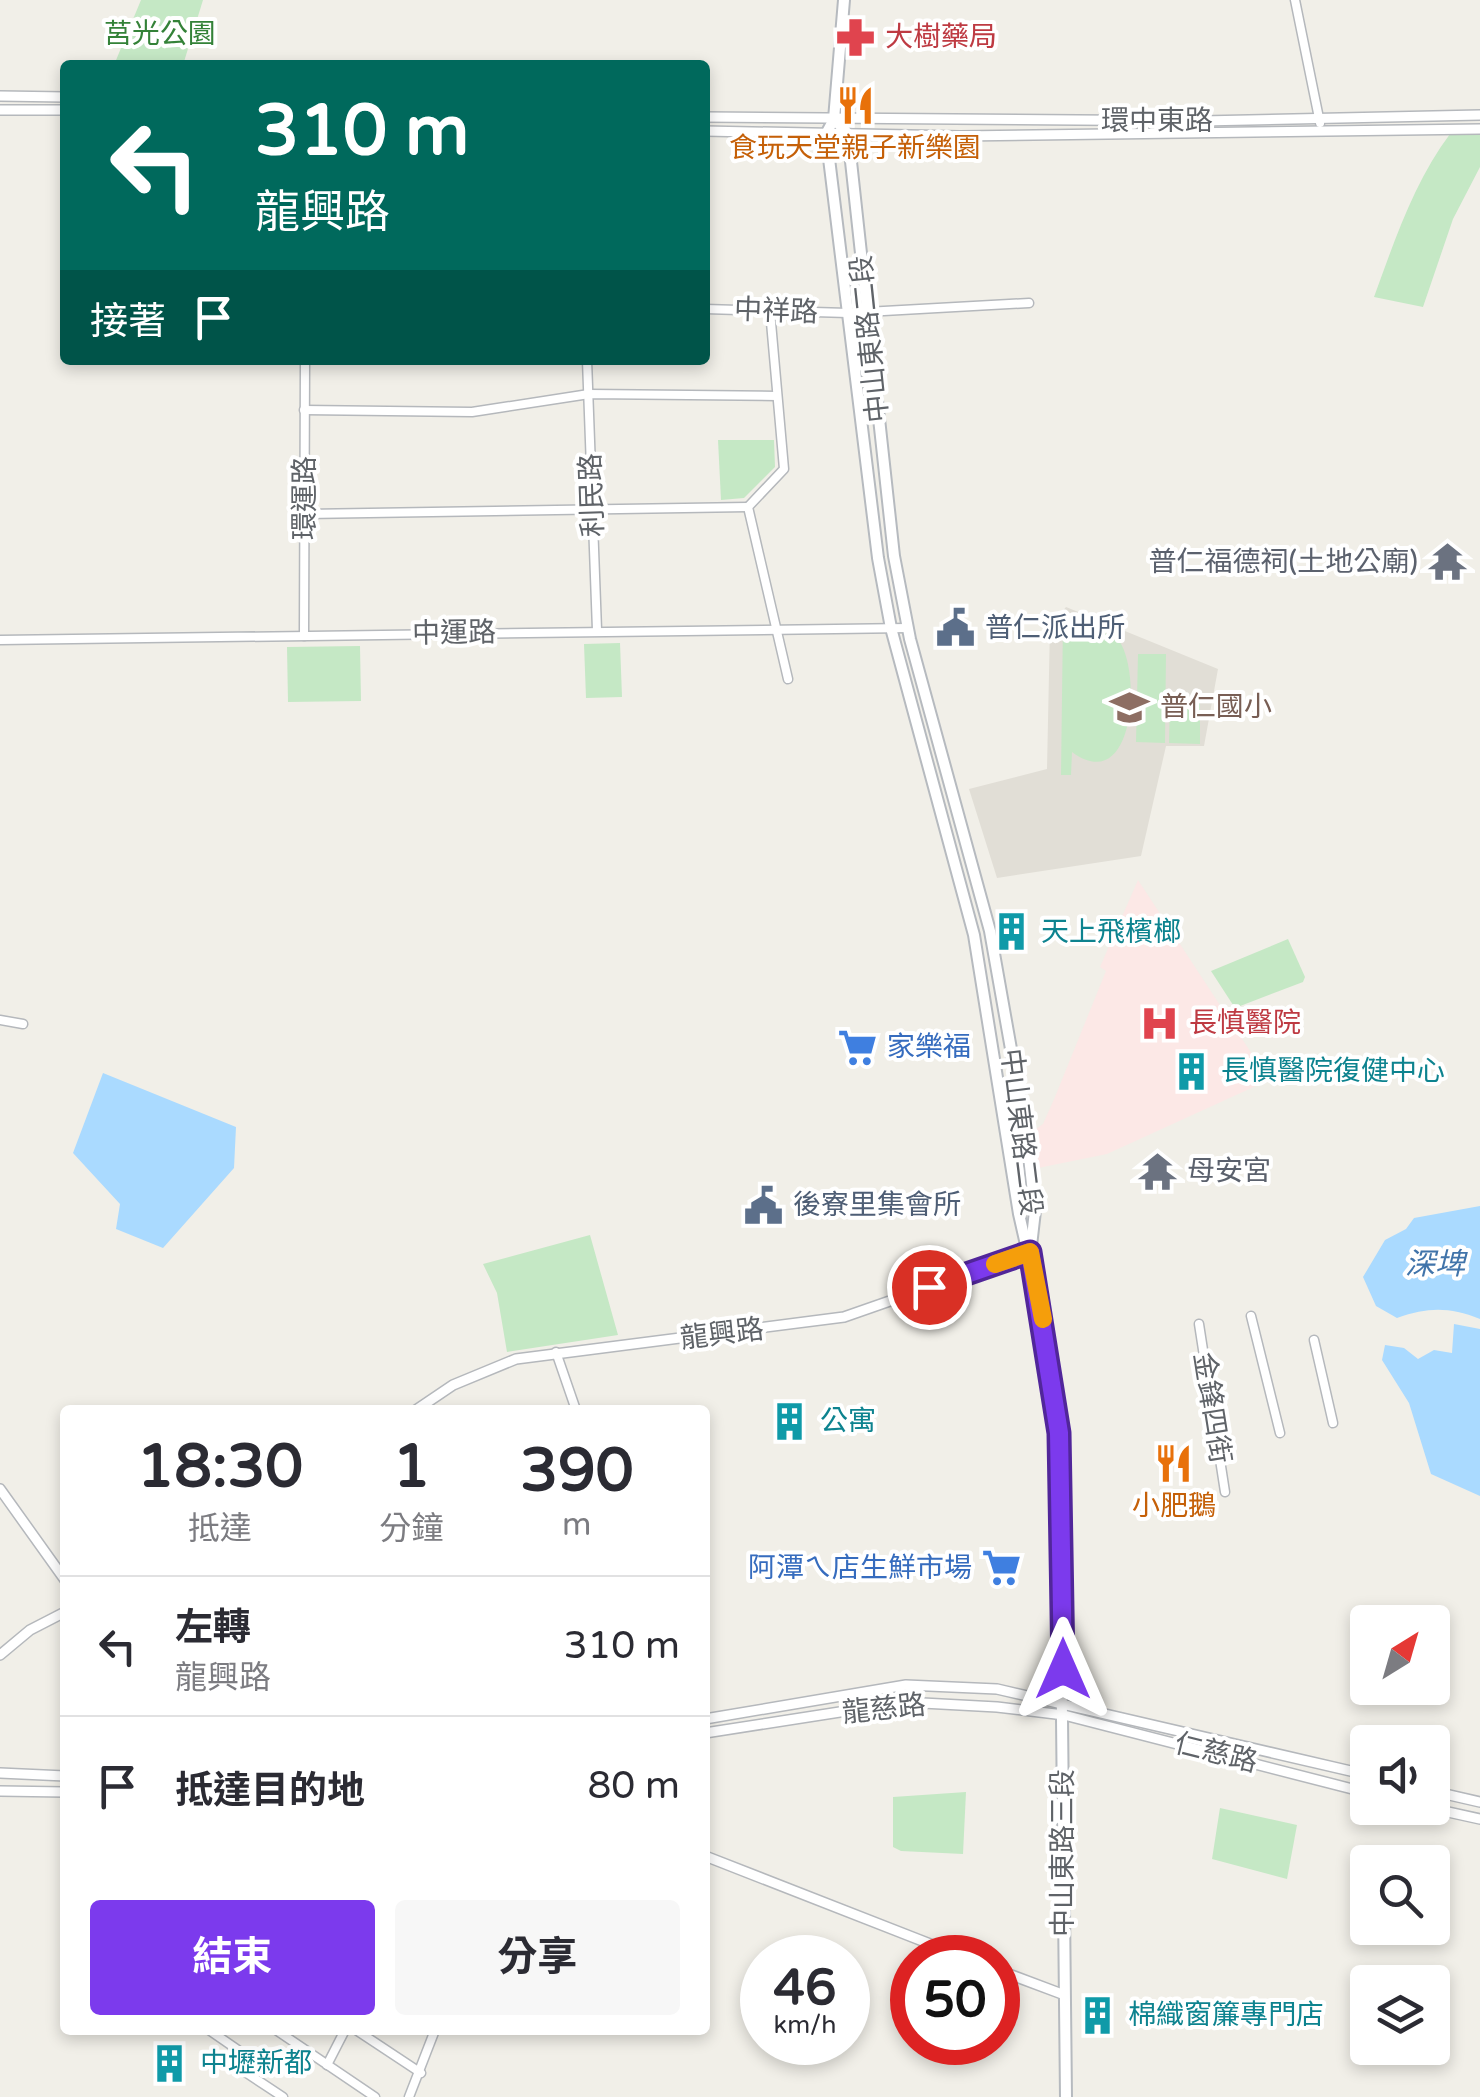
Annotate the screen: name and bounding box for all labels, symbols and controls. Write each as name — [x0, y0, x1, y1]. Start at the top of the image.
pharmacy icon: 大樹藥局 — [834, 16, 876, 58]
park label: 莒光公園 — [104, 17, 216, 51]
place label: 大樹藥局 — [885, 20, 997, 54]
restaurant icon: 食玩天堂親子新樂園 — [834, 85, 876, 127]
text: 310 m — [255, 90, 469, 174]
icon: left — [90, 100, 220, 230]
street label: 環中東路 — [1101, 104, 1213, 138]
place label: 食玩天堂親子新樂園 — [729, 131, 981, 165]
text: 龍興路 — [255, 186, 390, 240]
street label: 中山東路二段 — [844, 254, 896, 424]
icon: arrive — [186, 290, 241, 345]
street label: 中祥路 — [733, 293, 819, 329]
text: 接著 — [90, 299, 166, 345]
street label: 利民路 — [574, 452, 610, 538]
street label: 環運路 — [288, 456, 322, 540]
temple icon: 普仁福德祠(土地公廟) — [1427, 541, 1469, 583]
place label: 普仁福德祠(土地公廟) — [1149, 545, 1418, 579]
public building icon: 普仁派出所 — [934, 607, 976, 649]
place label: 普仁派出所 — [985, 611, 1125, 645]
street label: 中運路 — [412, 615, 496, 651]
school or university icon: 普仁國小 — [1109, 686, 1151, 728]
place label: 普仁國小 — [1160, 690, 1272, 724]
building icon: 天上飛檳榔 — [990, 911, 1032, 953]
place label: 天上飛檳榔 — [1041, 915, 1181, 949]
hospital icon: 長慎醫院 — [1138, 1002, 1180, 1044]
place label: 長慎醫院 — [1189, 1006, 1301, 1040]
supermarket icon: 家樂福 — [836, 1026, 878, 1068]
place label: 家樂福 — [887, 1030, 971, 1064]
street label: 中山東路二段 — [994, 1047, 1048, 1217]
building icon: 長慎醫院復健中心 — [1170, 1050, 1212, 1092]
place label: 長慎醫院復健中心 — [1221, 1054, 1445, 1088]
temple icon: 母安宮 — [1136, 1150, 1178, 1192]
place label: 母安宮 — [1187, 1154, 1271, 1188]
public building icon: 後寮里集會所 — [742, 1184, 784, 1226]
place label: 後寮里集會所 — [793, 1188, 961, 1222]
pin — [887, 1245, 972, 1330]
water label: 深埤 — [1405, 1246, 1468, 1283]
icon: arrive — [902, 1260, 957, 1315]
street label: 龍興路 — [678, 1312, 766, 1356]
street label: 金鋒四街 — [1186, 1350, 1238, 1466]
building icon: 公寓 — [769, 1400, 811, 1442]
place label: 公寓 — [820, 1404, 876, 1438]
text: 18:30 — [137, 1431, 303, 1503]
text: 1 — [393, 1431, 430, 1503]
text: 390 — [520, 1435, 633, 1507]
restaurant icon: 小肥鵝 — [1153, 1443, 1195, 1485]
place label: 小肥鵝 — [1132, 1489, 1216, 1523]
text: m — [562, 1506, 591, 1544]
text: 抵達 — [188, 1510, 252, 1548]
text: 分鐘 — [380, 1510, 444, 1548]
supermarket icon: 阿潭ㄟ店生鮮市場 — [981, 1547, 1023, 1589]
place label: 阿潭ㄟ店生鮮市場 — [748, 1551, 972, 1585]
text: 左轉 — [175, 1605, 251, 1651]
north arrow — [1350, 1605, 1450, 1705]
map controls — [1350, 1605, 1450, 2065]
position arrow — [1011, 1617, 1115, 1721]
icon: left — [90, 1619, 145, 1674]
text: 310 m — [564, 1623, 680, 1669]
text: 龍興路 — [175, 1659, 271, 1697]
street label: 龍慈路 — [840, 1688, 928, 1730]
button: sound — [1350, 1725, 1450, 1825]
street label: 仁慈路 — [1171, 1726, 1261, 1780]
icon: arrive — [90, 1759, 145, 1814]
text: 80 m — [588, 1763, 680, 1809]
text: 抵達目的地 — [175, 1768, 365, 1814]
street label: 中山東路三段 — [1046, 1769, 1080, 1937]
button: search — [1350, 1845, 1450, 1945]
button: 結束 — [90, 1900, 375, 2015]
button: 分享 — [395, 1900, 680, 2015]
speed limit sign: 50 — [890, 1935, 1020, 2065]
text: 46 — [774, 1958, 836, 2018]
button: layers — [1350, 1965, 1450, 2065]
building icon: 棉織窗簾專門店 — [1077, 1994, 1119, 2036]
place label: 棉織窗簾專門店 — [1128, 1998, 1324, 2032]
text: km/h — [774, 2010, 836, 2040]
building icon: 中壢新都 — [149, 2042, 191, 2084]
place label: 中壢新都 — [200, 2046, 312, 2080]

